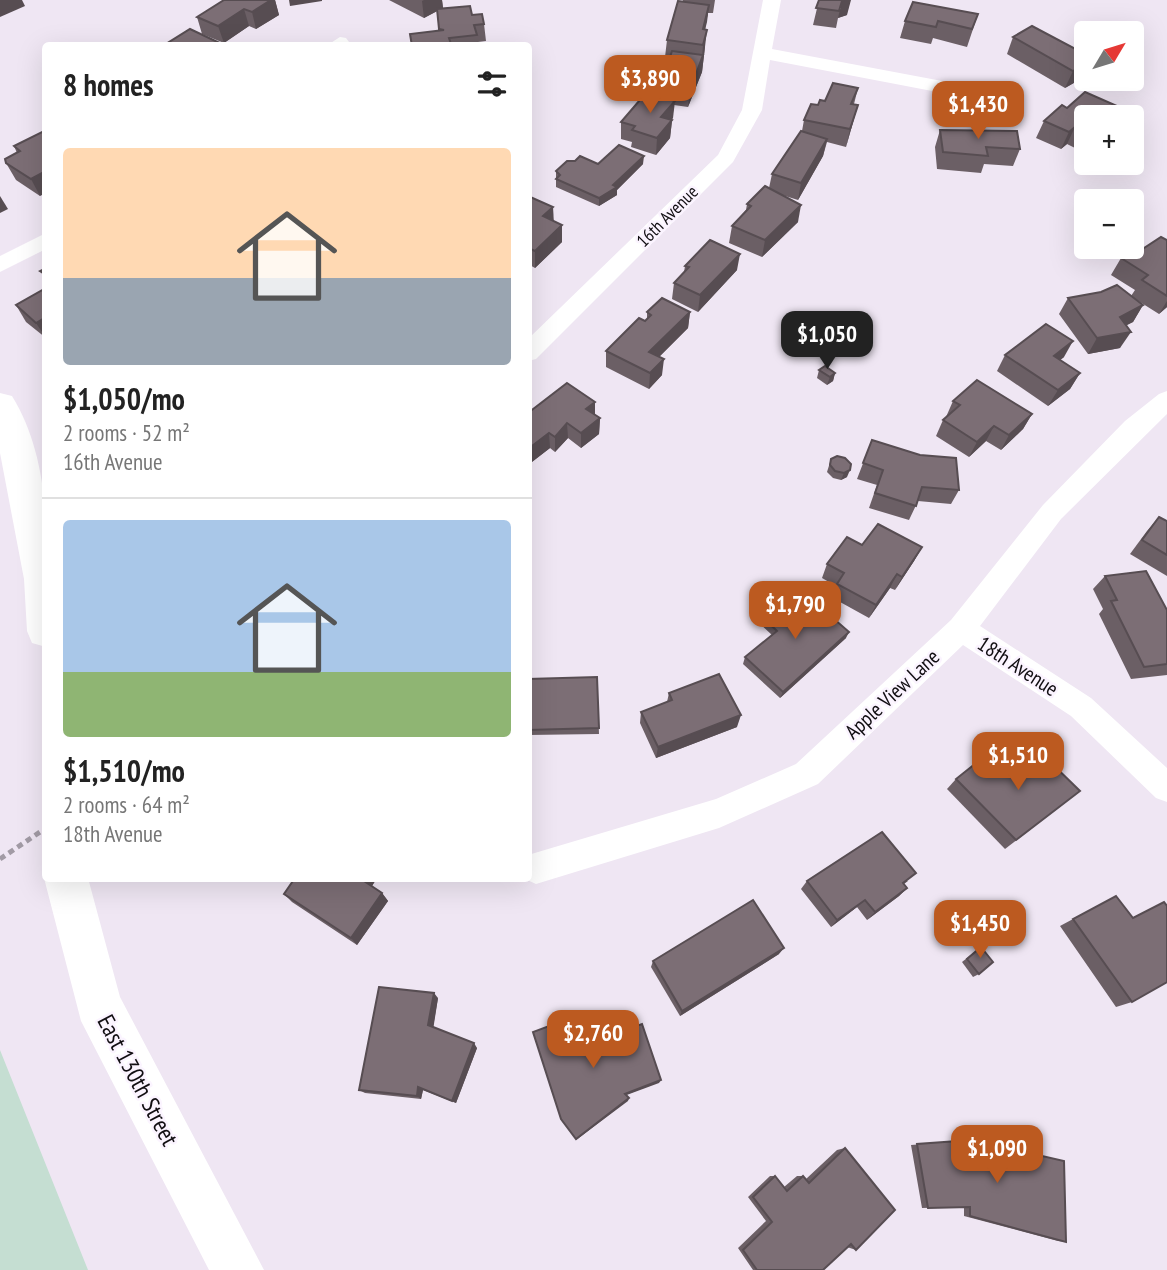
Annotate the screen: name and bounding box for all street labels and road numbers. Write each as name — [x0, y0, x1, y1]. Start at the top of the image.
street label: 16th Avenue — [631, 180, 703, 252]
street label: 18th Avenue — [973, 630, 1063, 702]
street label: Apple View Lane — [839, 643, 945, 745]
street label: East 130th Street — [91, 1009, 186, 1151]

